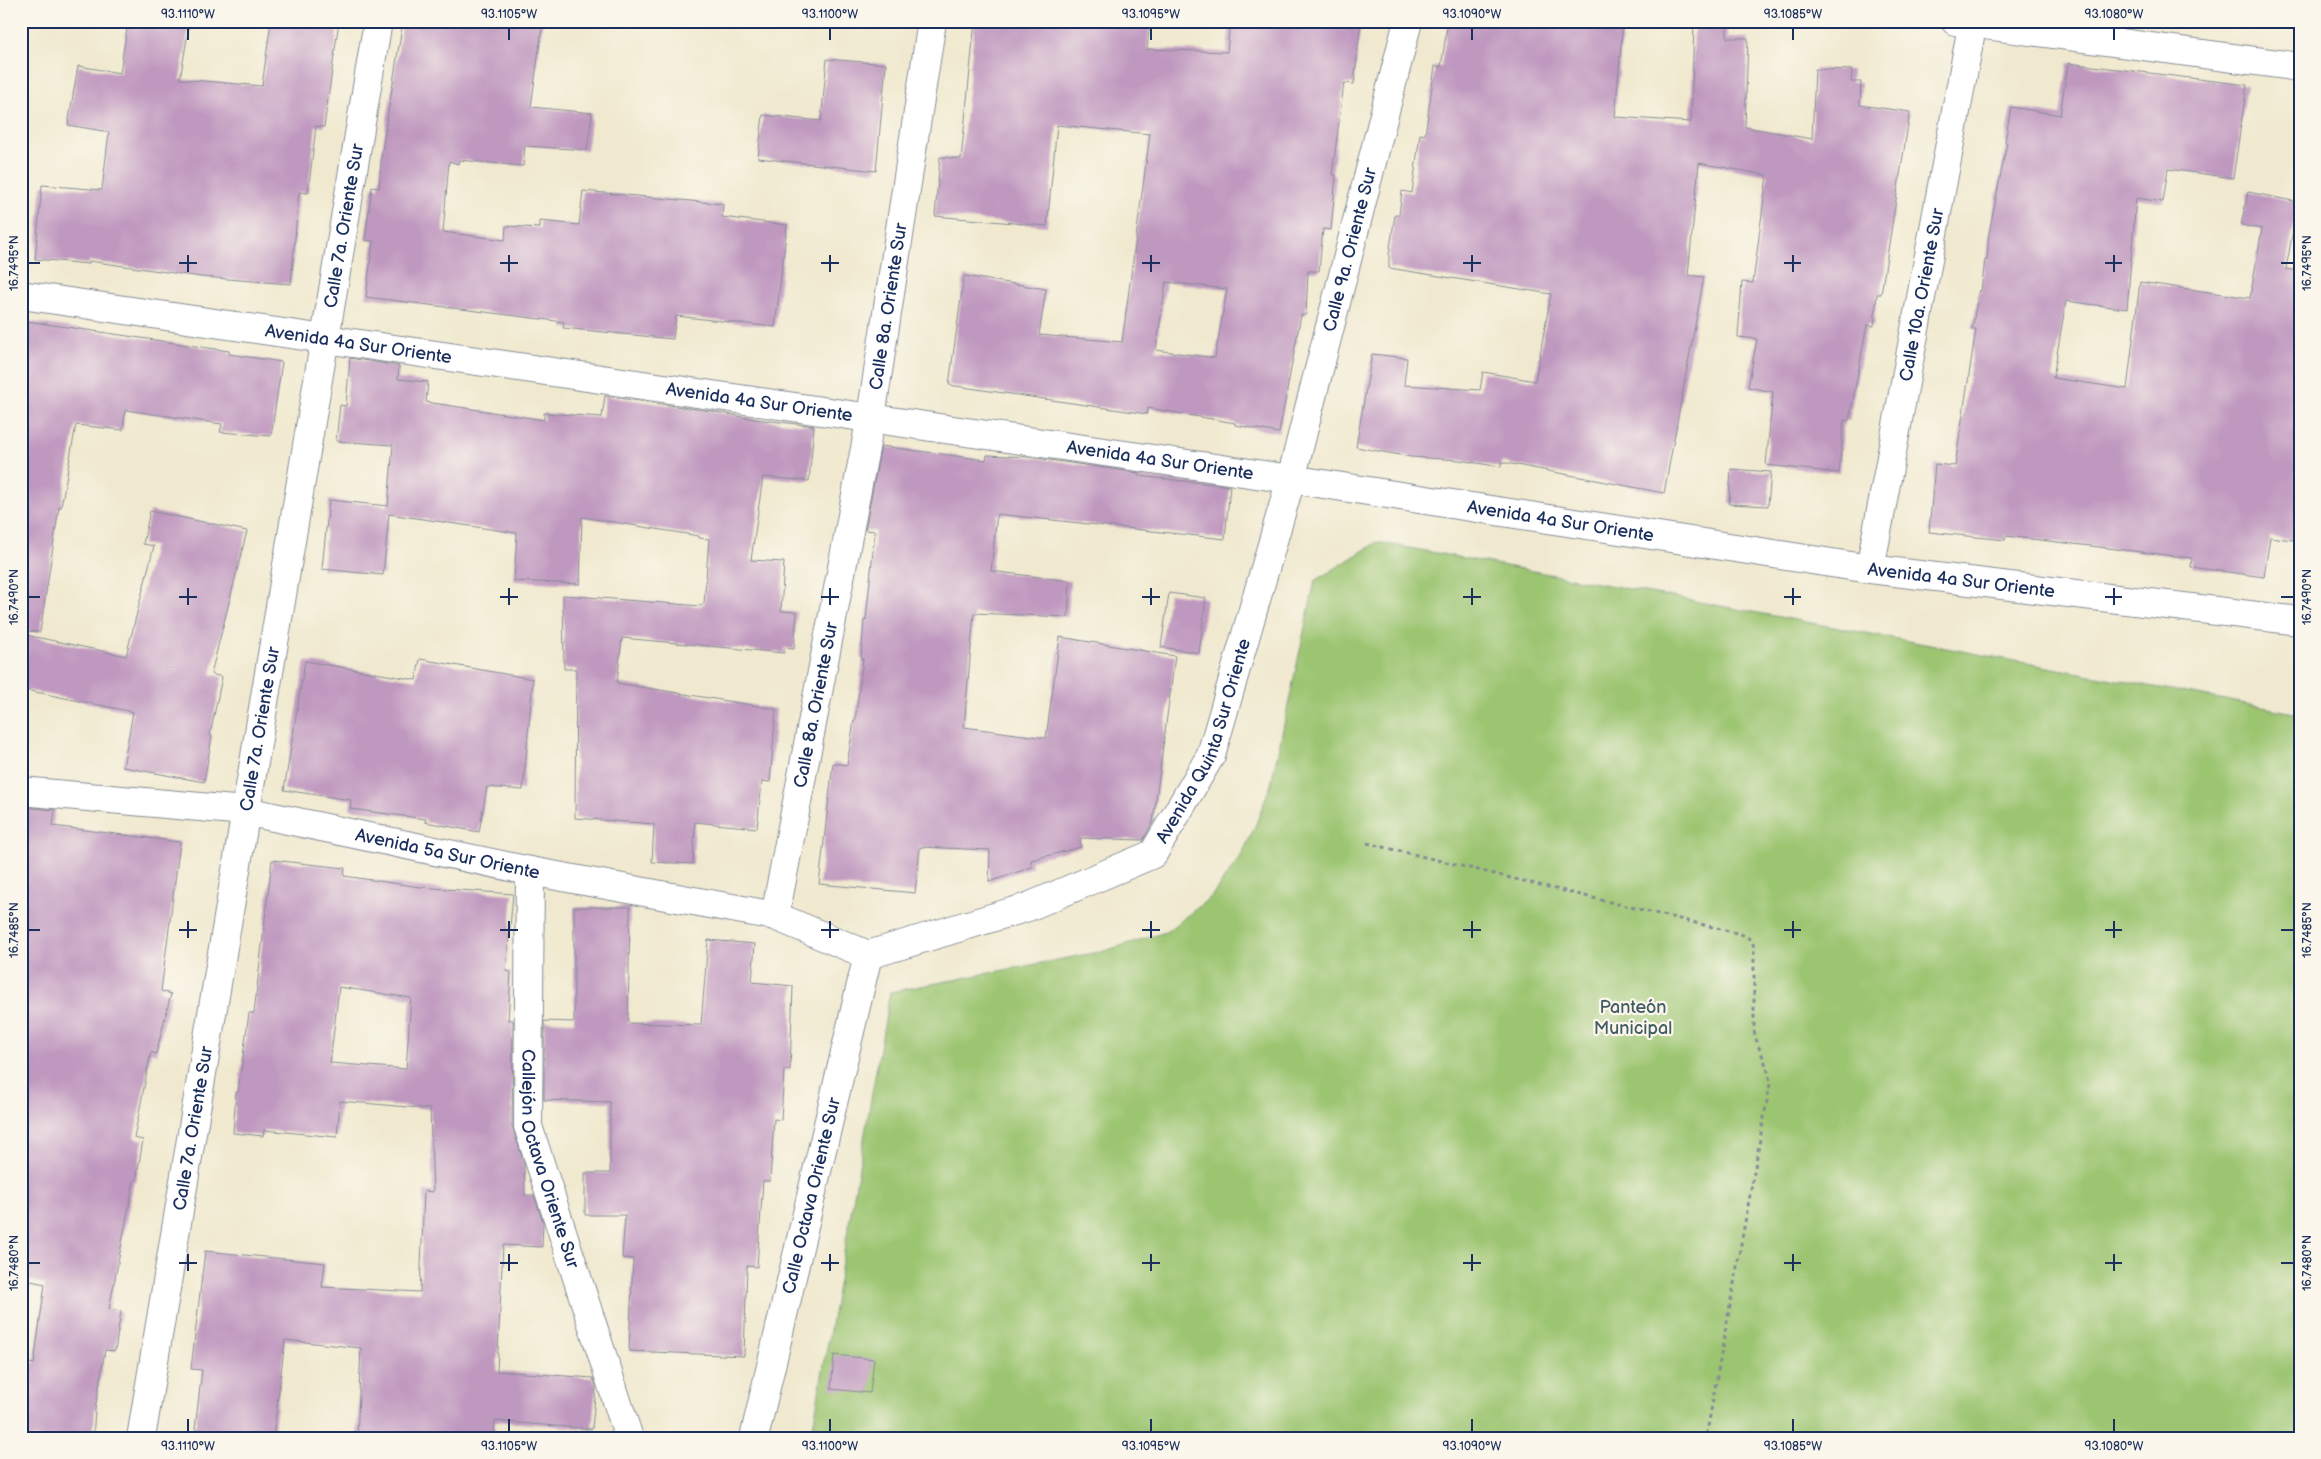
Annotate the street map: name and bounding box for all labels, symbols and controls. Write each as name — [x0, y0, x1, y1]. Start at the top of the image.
text: 93.1110°W — [161, 7, 215, 22]
text: 93.1105°W — [481, 7, 537, 22]
text: 93.1100°W — [802, 7, 858, 22]
text: 93.1095°W — [1122, 7, 1180, 22]
text: 93.1090°W — [1443, 7, 1501, 22]
text: 93.1085°W — [1764, 7, 1822, 22]
text: 93.1080°W — [2085, 7, 2144, 22]
street label: Calle 7a. Oriente Sur — [320, 142, 368, 310]
street label: Calle 9a. Oriente Sur — [1319, 165, 1381, 334]
street label: Calle 10a. Oriente Sur — [1895, 206, 1948, 383]
street label: Calle 8a. Oriente Sur — [865, 221, 911, 391]
text: 16.7495°N — [7, 235, 22, 291]
text: 16.7495°N — [2300, 235, 2315, 291]
street label: Avenida 4a Sur Oriente — [264, 320, 454, 368]
street label: Avenida 4a Sur Oriente — [665, 378, 854, 426]
street label: Avenida 4a Sur Oriente — [1065, 436, 1255, 484]
street label: Avenida 4a Sur Oriente — [1466, 496, 1656, 546]
street label: Avenida 4a Sur Oriente — [1866, 558, 2056, 602]
text: 16.7490°N — [7, 569, 22, 625]
text: 16.7490°N — [2300, 569, 2315, 625]
street label: Calle 8a. Oriente Sur — [789, 620, 842, 790]
street label: Avenida Quinta Sur Oriente — [1151, 636, 1255, 847]
street label: Calle 7a. Oriente Sur — [236, 645, 284, 813]
street label: Avenida 5a Sur Oriente — [354, 824, 542, 883]
text: 16.7485°N — [7, 902, 22, 958]
text: 16.7485°N — [2300, 902, 2315, 958]
park label: Panteón Municipal — [1594, 997, 1672, 1039]
street label: Calle 7a. Oriente Sur — [169, 1044, 217, 1212]
street label: Callejón Octava Oriente Sur — [516, 1049, 584, 1271]
street label: Calle Octava Oriente Sur — [778, 1095, 845, 1296]
text: 16.7480°N — [7, 1235, 22, 1291]
text: 16.7480°N — [2300, 1235, 2315, 1291]
text: 93.1110°W — [161, 1439, 215, 1454]
text: 93.1105°W — [481, 1439, 537, 1454]
text: 93.1100°W — [802, 1439, 858, 1454]
text: 93.1095°W — [1122, 1439, 1180, 1454]
text: 93.1090°W — [1443, 1439, 1501, 1454]
text: 93.1085°W — [1764, 1439, 1822, 1454]
text: 93.1080°W — [2085, 1439, 2144, 1454]

